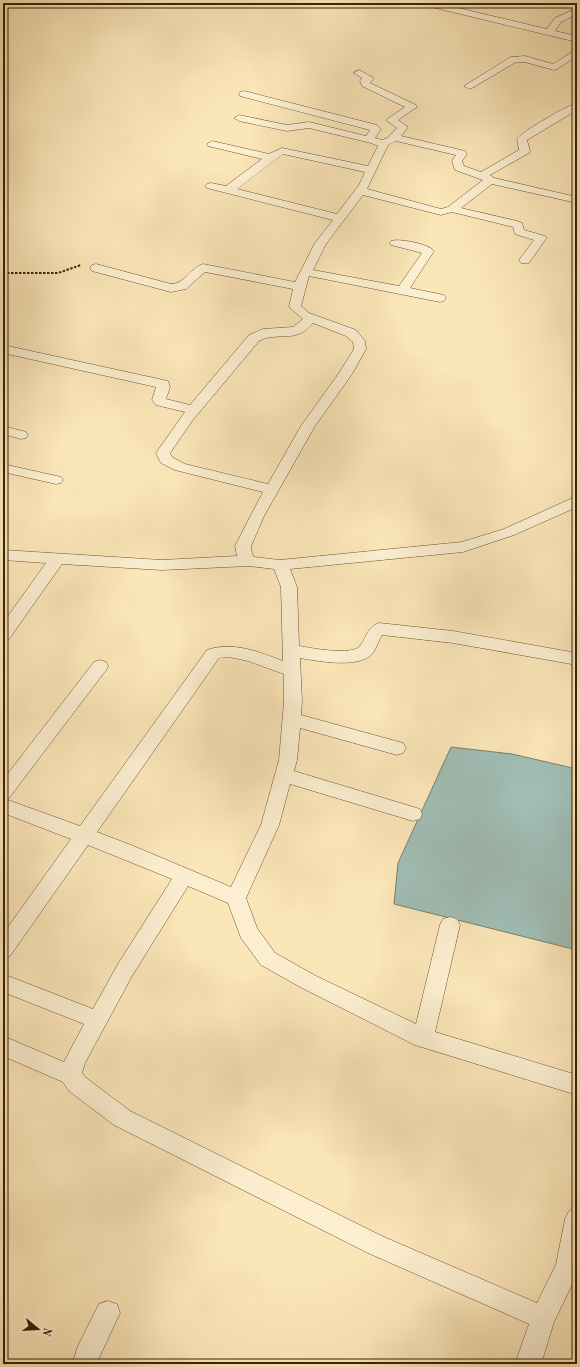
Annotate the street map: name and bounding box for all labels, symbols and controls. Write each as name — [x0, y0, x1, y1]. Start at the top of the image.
north arrow — [18, 1309, 58, 1349]
text: N — [39, 1326, 53, 1338]

